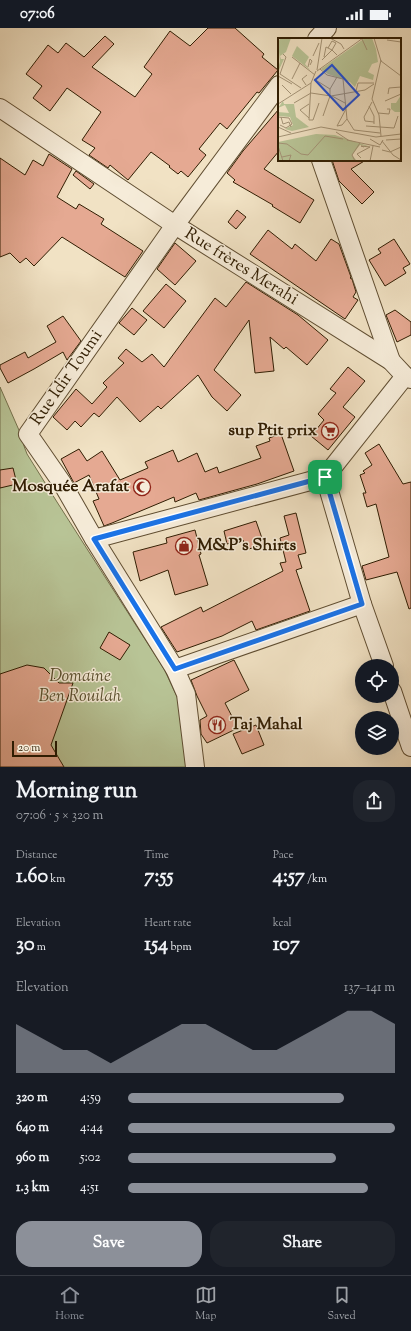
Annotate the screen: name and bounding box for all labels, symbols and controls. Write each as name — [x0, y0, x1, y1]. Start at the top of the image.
text: 07:06 — [20, 4, 55, 25]
inset map — [278, 38, 401, 161]
street label: Rue frères Merahi — [179, 222, 303, 312]
street label: Rue Idir Toumi — [25, 325, 109, 431]
place label: sup Ptit prix — [228, 419, 318, 443]
supermarket icon: sup Ptit prix — [320, 421, 340, 441]
pin — [308, 460, 342, 494]
icon: arrive — [314, 466, 336, 488]
place label: Mosquée Arafat — [12, 475, 129, 499]
mosque icon: Mosquée Arafat — [132, 477, 152, 497]
place label: M&P's Shirts — [197, 534, 296, 558]
shop icon: M&P's Shirts — [174, 536, 194, 556]
map controls — [355, 659, 399, 755]
button: locate — [355, 659, 399, 703]
park label: Domaine Ben Rouilah — [39, 665, 122, 709]
button: layers — [355, 711, 399, 755]
place label: Taj Mahal — [230, 713, 303, 737]
restaurant icon: Taj Mahal — [207, 715, 227, 735]
scale bar — [12, 739, 57, 758]
text: 20 m — [18, 740, 40, 756]
text: Morning run — [16, 776, 138, 808]
button: share — [353, 780, 395, 822]
text: 07:06 · 5 × 320 m — [16, 807, 103, 825]
text: Distance — [16, 847, 57, 863]
text: Time — [144, 847, 169, 863]
text: Pace — [273, 847, 294, 863]
text: 1.60 — [16, 863, 48, 892]
text: 7:55 — [144, 863, 173, 892]
text: 4:57 — [273, 863, 305, 892]
text: km — [48, 871, 65, 887]
text: /km — [305, 871, 327, 887]
text: Elevation — [16, 915, 61, 931]
text: Heart rate — [144, 915, 191, 931]
text: kcal — [273, 915, 292, 931]
text: 30 — [16, 931, 34, 960]
text: 154 — [144, 931, 168, 960]
text: 107 — [273, 931, 300, 960]
text: m — [34, 939, 46, 955]
text: bpm — [168, 939, 192, 955]
text: Elevation — [16, 979, 69, 997]
text: 137–141 m — [344, 979, 395, 997]
text: 320 m — [16, 1089, 48, 1107]
text: 4:59 — [80, 1089, 101, 1107]
text: 640 m — [16, 1119, 49, 1137]
text: 4:44 — [80, 1119, 103, 1137]
text: 960 m — [16, 1149, 49, 1167]
text: 5:02 — [80, 1149, 101, 1167]
text: 1.3 km — [16, 1179, 50, 1197]
text: 4:51 — [80, 1179, 99, 1197]
button: Save — [16, 1221, 202, 1267]
button: Share — [210, 1221, 395, 1267]
tab: Home — [55, 1284, 84, 1324]
tab: Map — [195, 1284, 217, 1324]
tab: Saved — [327, 1284, 356, 1324]

